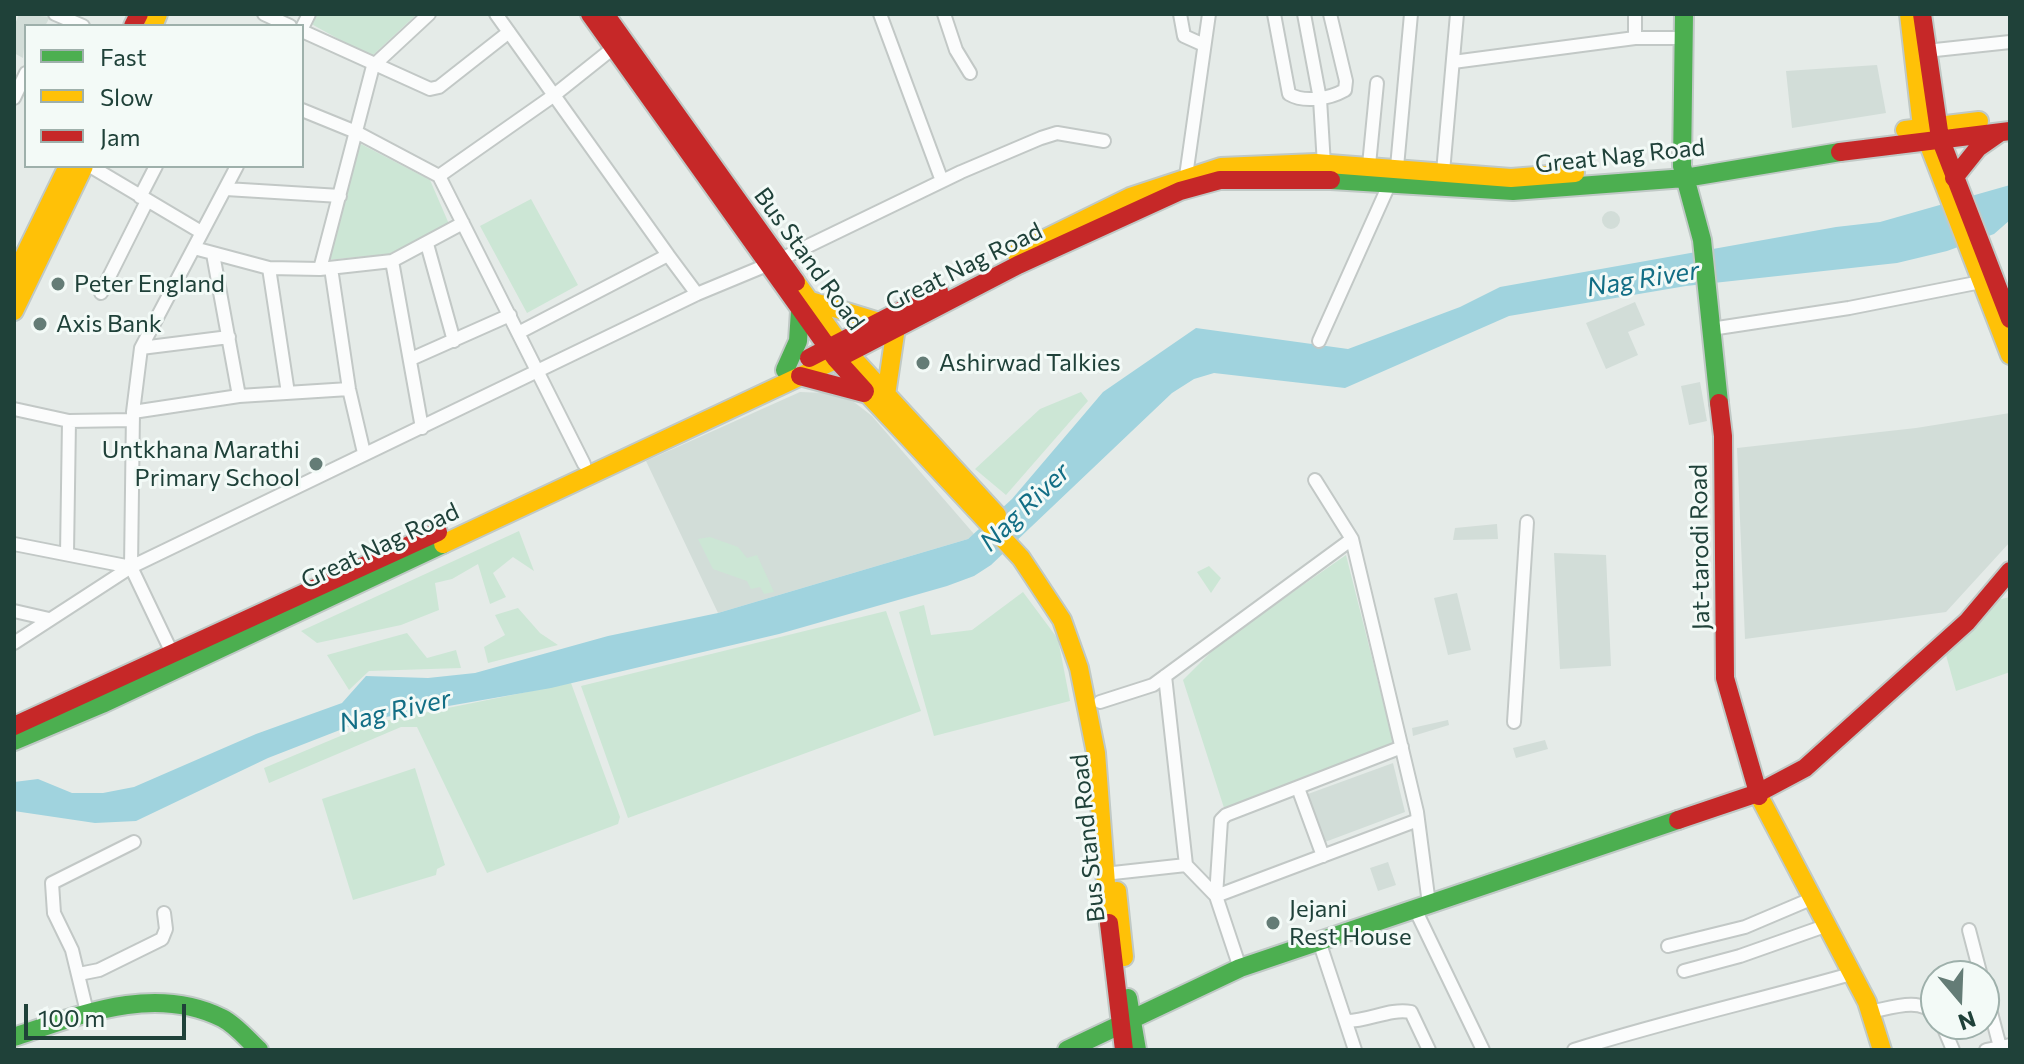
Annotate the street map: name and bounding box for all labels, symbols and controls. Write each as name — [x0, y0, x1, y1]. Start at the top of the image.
legend — [24, 24, 304, 168]
text: Fast — [100, 42, 147, 71]
text: Slow — [100, 82, 153, 111]
text: Jam — [100, 122, 140, 151]
street label: Great Nag Road — [1534, 133, 1706, 179]
street label: Bus Stand Road — [748, 182, 870, 336]
street label: Great Nag Road — [881, 217, 1047, 317]
water label: Nag River — [1584, 255, 1702, 303]
place label: Peter England — [74, 270, 225, 298]
marker: Peter England — [49, 275, 67, 293]
place label: Axis Bank — [56, 310, 162, 338]
marker: Axis Bank — [31, 315, 49, 333]
place label: Ashirwad Talkies — [939, 349, 1121, 377]
marker: Ashirwad Talkies — [914, 354, 932, 372]
place label: Untkhana Marathi Primary School — [102, 436, 300, 492]
marker: Untkhana Marathi Primary School — [307, 455, 325, 473]
water label: Nag River — [973, 456, 1077, 558]
street label: Jat-tarodi Road — [1684, 464, 1716, 630]
street label: Great Nag Road — [297, 497, 463, 595]
water label: Nag River — [336, 683, 454, 739]
street label: Bus Stand Road — [1065, 753, 1111, 923]
place label: Jejani Rest House — [1289, 895, 1412, 951]
marker: Jejani Rest House — [1264, 914, 1282, 932]
north arrow — [1920, 960, 2000, 1040]
scale bar — [28, 988, 190, 1038]
text: 100 m — [38, 1003, 105, 1032]
text: N — [1955, 1006, 1980, 1037]

